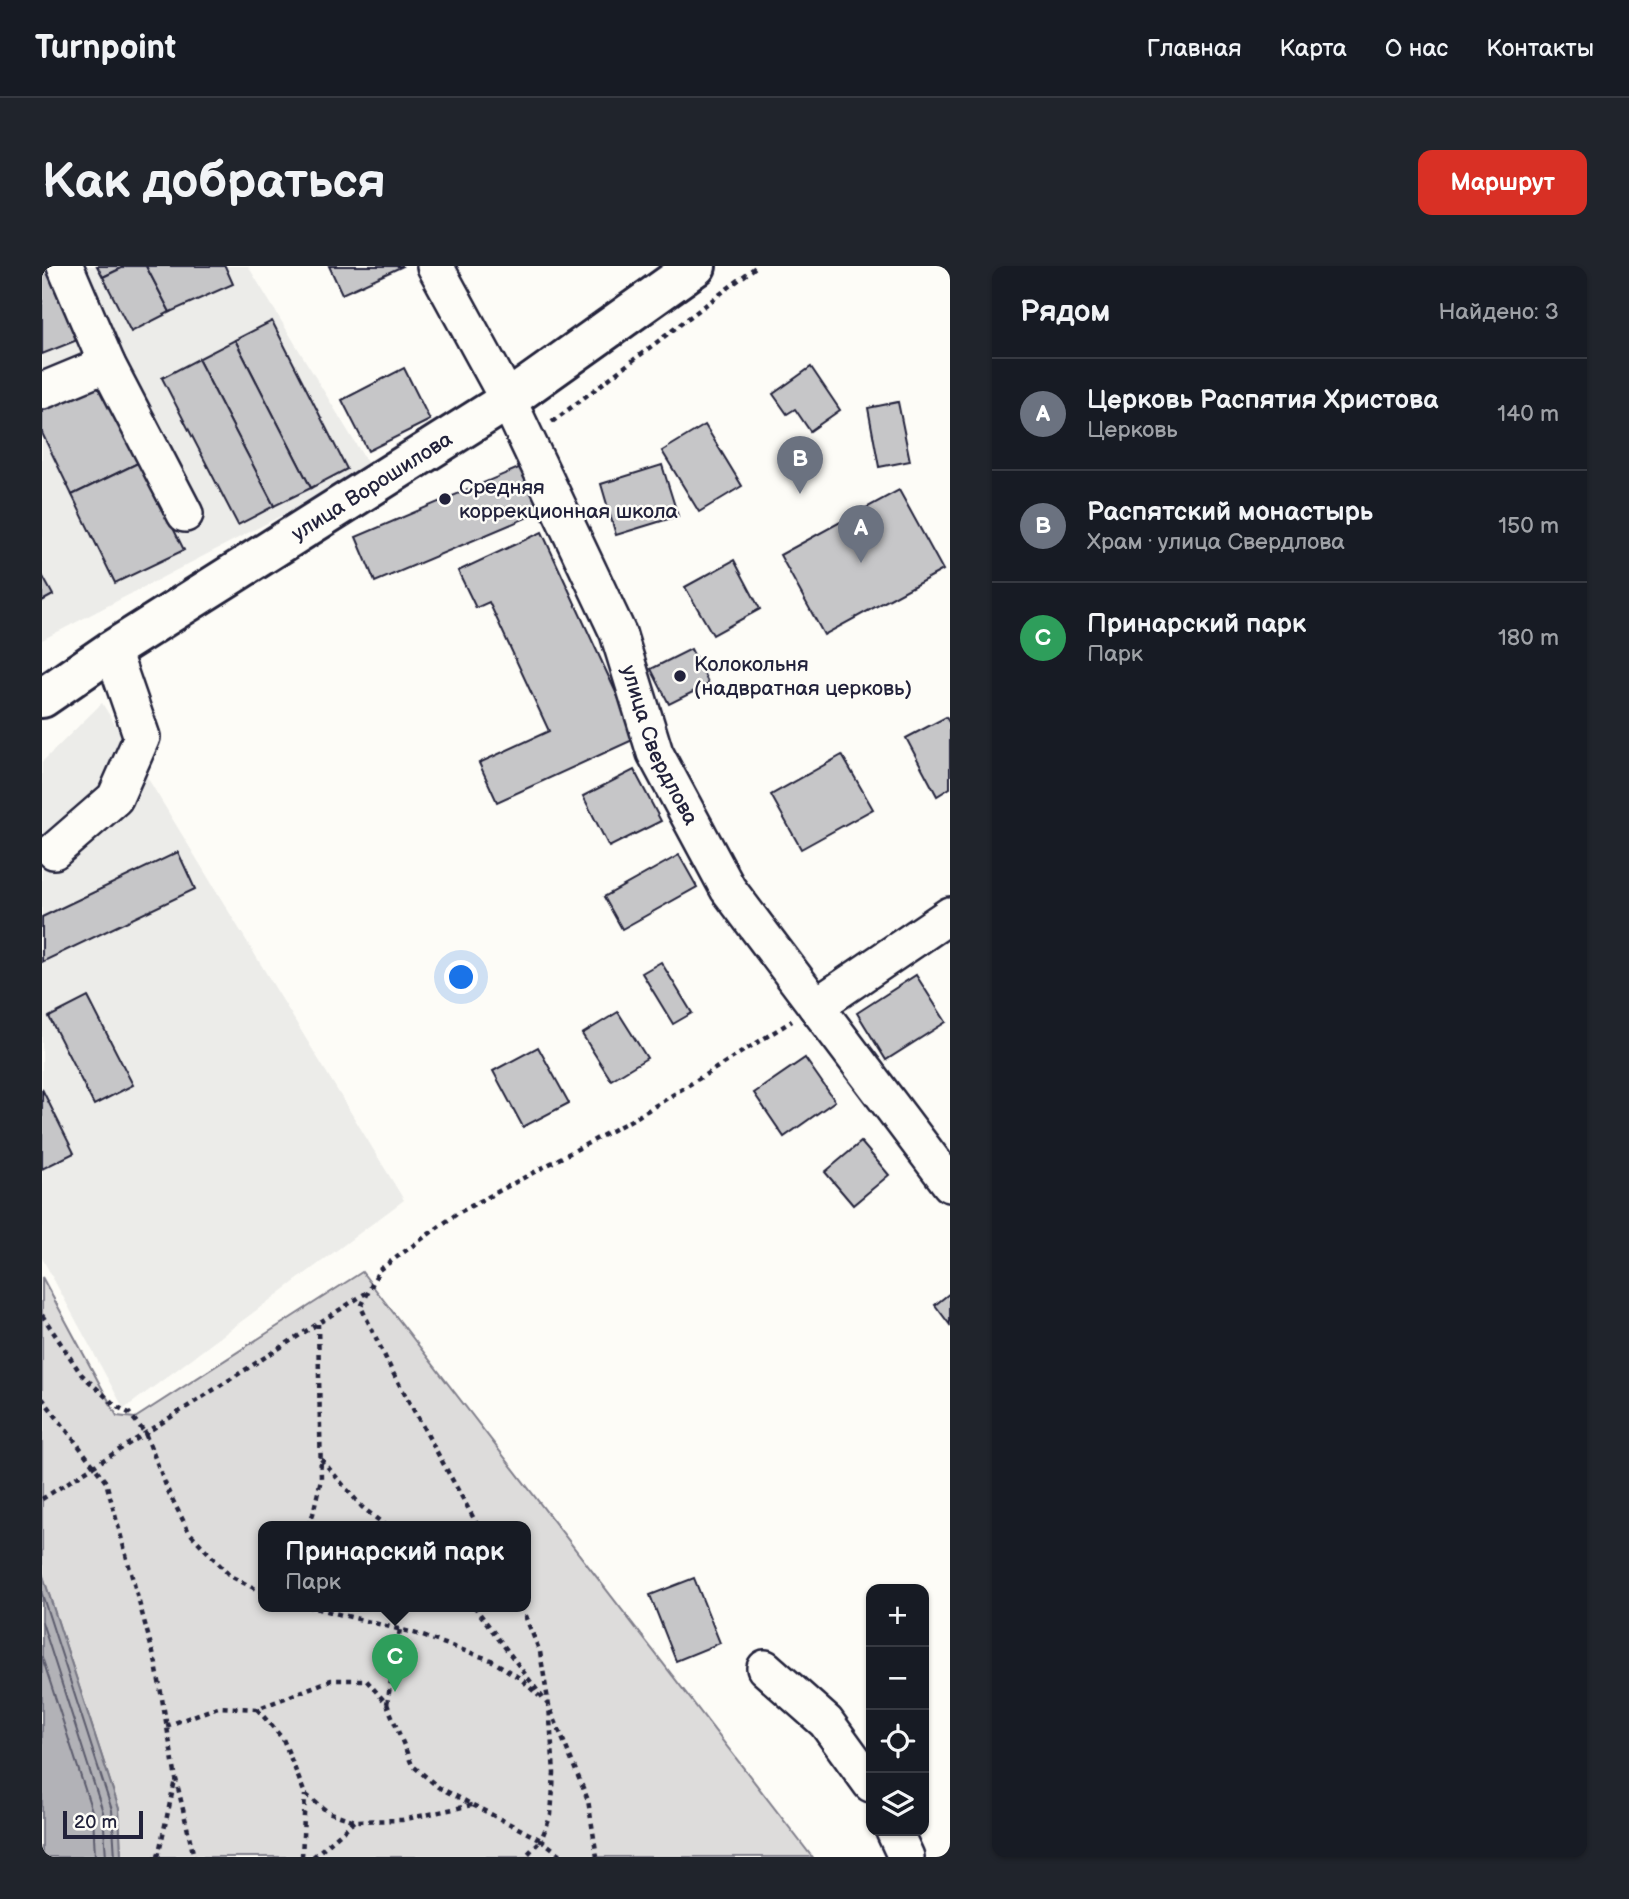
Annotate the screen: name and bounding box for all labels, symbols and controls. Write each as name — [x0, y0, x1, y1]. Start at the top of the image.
text: Turnpoint — [35, 28, 176, 68]
text: Главная — [1147, 34, 1241, 63]
text: Карта — [1279, 34, 1347, 63]
text: О нас — [1385, 34, 1448, 63]
text: Контакты — [1486, 34, 1594, 63]
button: Маршрут — [1418, 150, 1587, 215]
text: Как добраться — [42, 153, 386, 212]
text: Рядом — [1020, 294, 1110, 330]
text: Найдено: 3 — [1438, 298, 1559, 326]
text: Церковь Распятия Христова — [1087, 385, 1438, 416]
text: A — [1036, 400, 1050, 428]
text: 140 m — [1497, 400, 1559, 428]
text: Церковь — [1087, 416, 1178, 444]
street label: улица Ворошилова — [287, 426, 457, 546]
pin: B — [777, 436, 823, 494]
place label: Средняя коррекционная школа — [459, 475, 679, 524]
marker: Средняя коррекционная школа — [437, 491, 453, 507]
text: Распятский монастырь — [1087, 497, 1373, 528]
pin: A — [838, 505, 884, 563]
text: B — [1035, 512, 1051, 540]
text: 150 m — [1498, 512, 1559, 540]
text: Храм · улица Свердлова — [1087, 528, 1345, 556]
text: Принарский парк — [1087, 609, 1306, 640]
text: C — [1035, 624, 1051, 652]
text: 180 m — [1498, 624, 1559, 652]
text: Парк — [1087, 640, 1143, 668]
place label: Колокольня (надвратная церковь) — [694, 652, 912, 701]
street label: улица Свердлова — [616, 662, 704, 830]
marker: Колокольня (надвратная церковь) — [672, 668, 688, 684]
your location — [444, 960, 478, 994]
popup — [258, 1521, 531, 1612]
text: Принарский парк — [285, 1537, 504, 1568]
text: Парк — [285, 1568, 341, 1596]
map controls — [866, 1584, 929, 1836]
button: + — [866, 1584, 929, 1647]
pin: C — [372, 1634, 418, 1692]
button: − — [866, 1647, 929, 1710]
button: locate — [866, 1710, 929, 1773]
button: layers — [866, 1773, 929, 1836]
scale bar — [63, 1808, 144, 1840]
text: 20 m — [74, 1811, 117, 1834]

